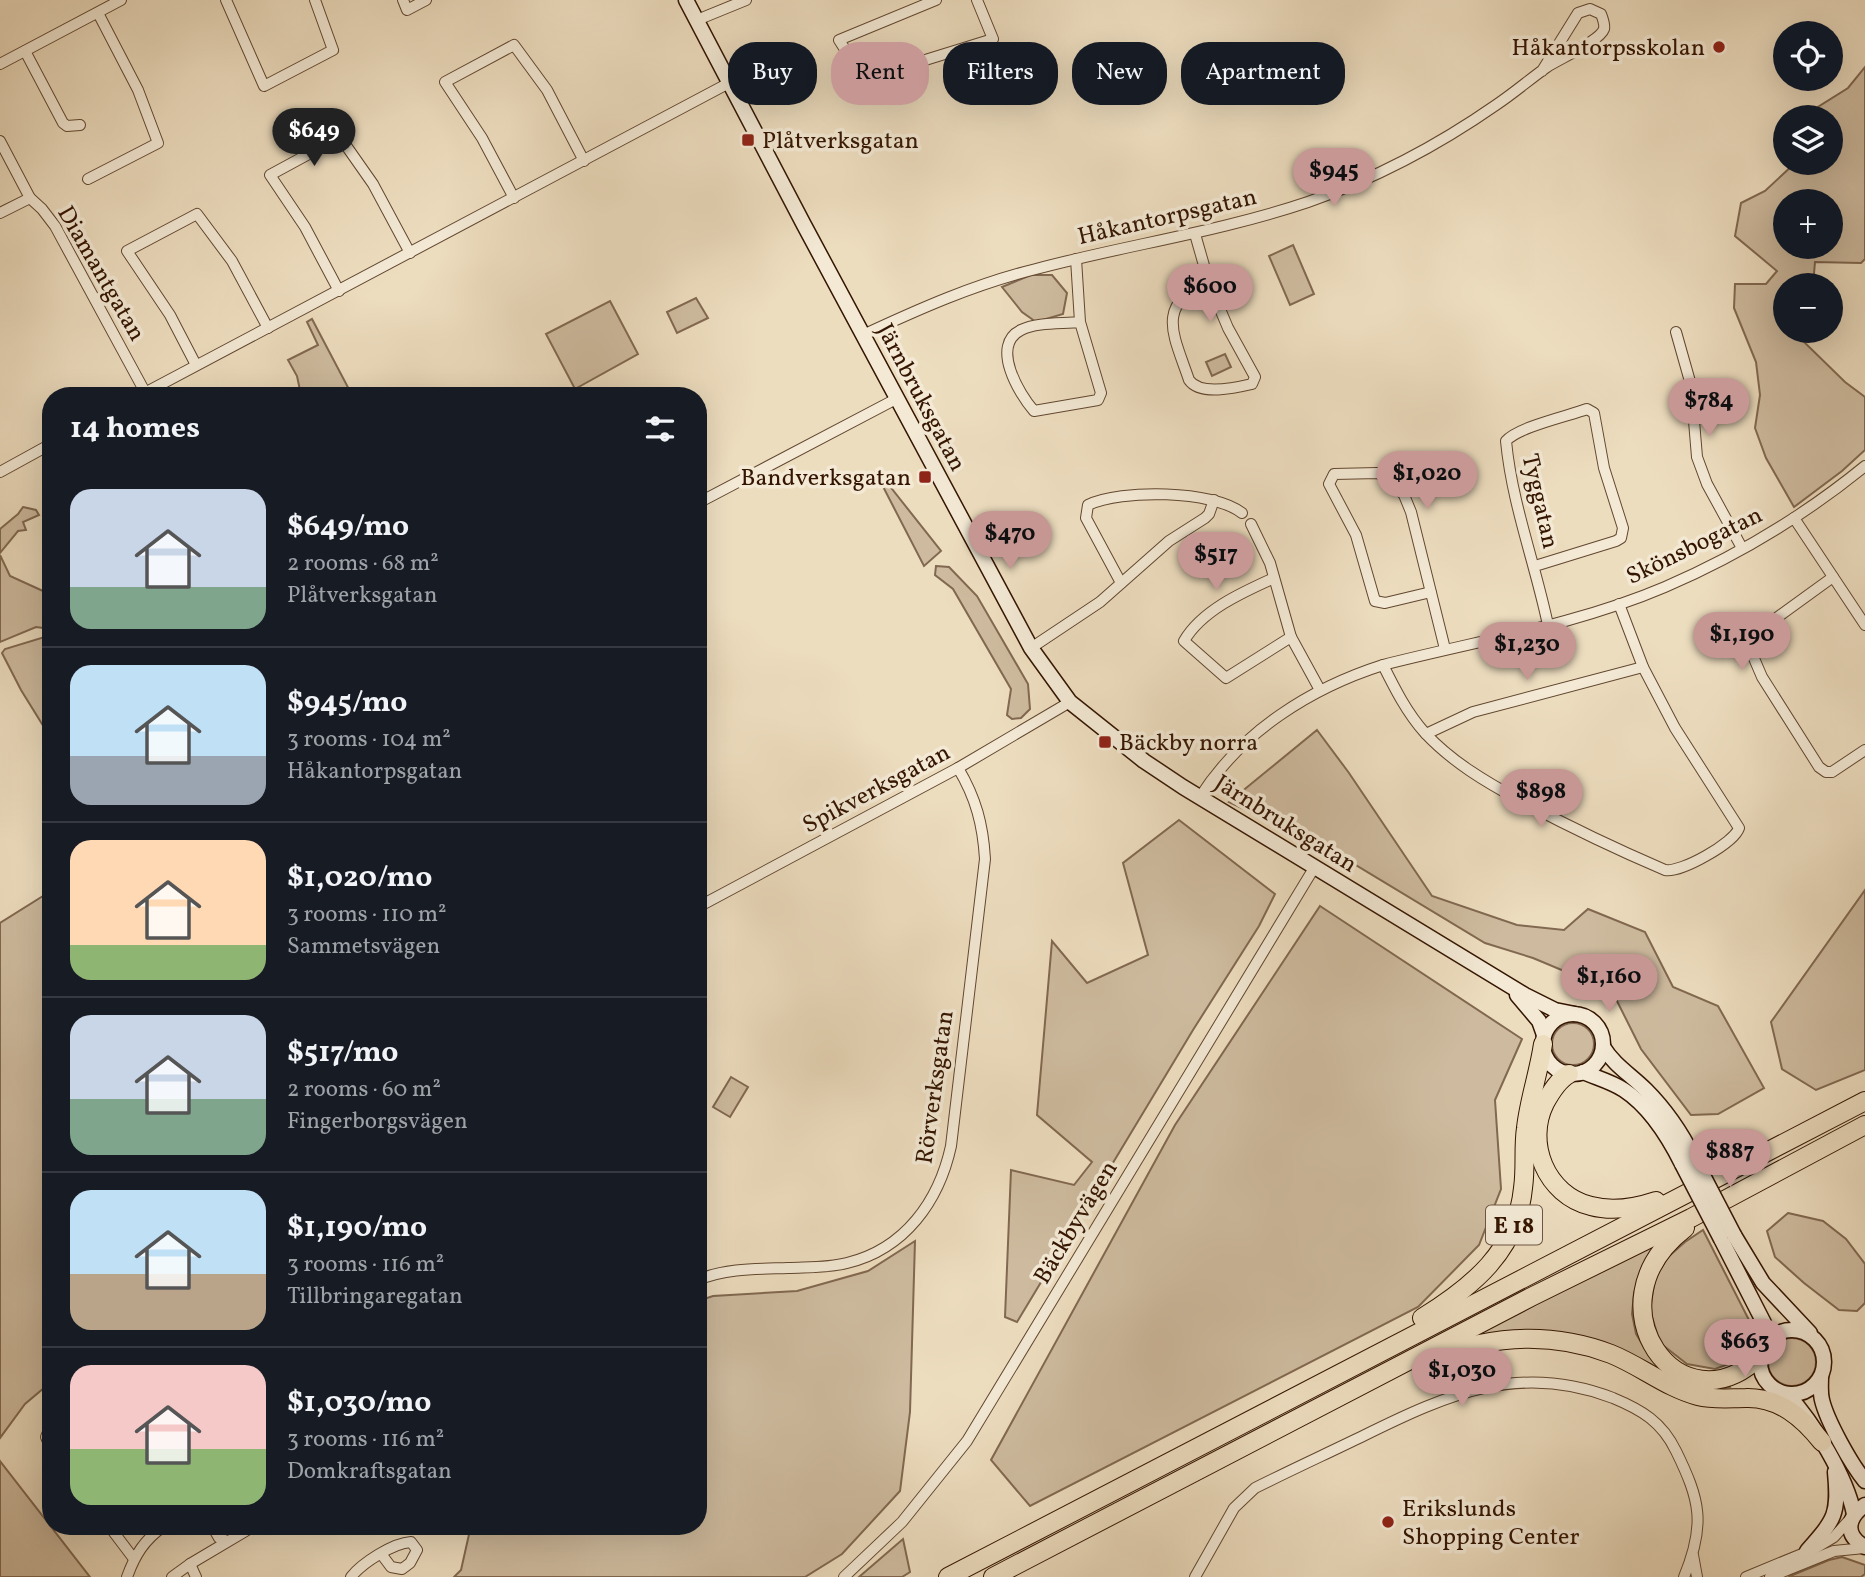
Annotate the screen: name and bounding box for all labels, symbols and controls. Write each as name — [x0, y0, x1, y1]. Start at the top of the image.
map controls — [1773, 21, 1843, 343]
button: locate — [1773, 21, 1843, 91]
place label: Håkantorpsskolan — [1512, 32, 1705, 66]
marker: Håkantorpsskolan — [1711, 39, 1727, 55]
chip: Buy — [728, 42, 817, 105]
chip: Rent — [831, 42, 929, 105]
chip: Filters — [943, 42, 1058, 105]
chip: New — [1072, 42, 1167, 105]
chip: Apartment — [1181, 42, 1345, 105]
button: layers — [1773, 105, 1843, 175]
pin: $649 — [273, 108, 355, 168]
text: $649 — [288, 115, 340, 147]
place label: Plåtverksgatan — [762, 125, 919, 159]
marker: Plåtverksgatan — [740, 132, 756, 148]
pin: $945 — [1293, 148, 1375, 208]
text: $945 — [1309, 155, 1359, 187]
street label: Håkantorpsgatan — [1074, 181, 1260, 255]
button: + — [1773, 189, 1843, 259]
street label: Diamantgatan — [48, 200, 153, 348]
pin: $600 — [1169, 264, 1251, 324]
text: $600 — [1183, 271, 1237, 303]
button: − — [1773, 273, 1843, 343]
street label: Järnbruksgatan — [867, 318, 973, 478]
pin: $784 — [1668, 378, 1750, 438]
text: $784 — [1684, 385, 1734, 417]
text: 14 homes — [70, 408, 200, 450]
icon: filters — [641, 410, 679, 448]
street label: Tyggatan — [1512, 451, 1566, 552]
pin: $1,020 — [1370, 452, 1484, 511]
text: $1,020 — [1393, 458, 1461, 490]
place label: Bandverksgatan — [740, 462, 911, 496]
marker: Bandverksgatan — [917, 469, 933, 485]
street label: Skönsbogatan — [1621, 499, 1769, 594]
text: $649/mo — [287, 506, 409, 548]
pin: $470 — [969, 512, 1051, 571]
icon: home — [126, 517, 210, 601]
text: $470 — [985, 518, 1035, 550]
pin: $517 — [1175, 532, 1257, 592]
text: $517 — [1194, 539, 1238, 571]
text: 2 rooms · 68 m² — [287, 548, 439, 580]
text: Plåtverksgatan — [287, 580, 437, 612]
pin: $1,190 — [1685, 612, 1799, 672]
text: $1,190 — [1709, 619, 1775, 651]
pin: $1,230 — [1470, 622, 1584, 682]
text: $1,230 — [1494, 629, 1560, 661]
text: $945/mo — [287, 682, 407, 724]
icon: home — [126, 693, 210, 777]
text: 3 rooms · 104 m² — [287, 724, 451, 756]
place label: Bäckby norra — [1119, 727, 1258, 761]
marker: Bäckby norra — [1097, 734, 1113, 750]
street label: Spikverksgatan — [797, 736, 957, 843]
text: Håkantorpsgatan — [287, 756, 462, 788]
street label: Järnbruksgatan — [1207, 767, 1363, 882]
pin: $898 — [1500, 770, 1582, 829]
text: $898 — [1516, 776, 1566, 808]
text: $1,020/mo — [287, 857, 432, 899]
icon: home — [126, 868, 210, 952]
text: 3 rooms · 110 m² — [287, 899, 447, 931]
text: Sammetsvägen — [287, 931, 440, 963]
pin: $1,160 — [1552, 954, 1666, 1014]
text: $1,160 — [1577, 961, 1641, 993]
street label: Rörverksgatan — [908, 1008, 964, 1166]
text: $517/mo — [287, 1032, 398, 1074]
icon: home — [126, 1043, 210, 1127]
text: 2 rooms · 60 m² — [287, 1074, 441, 1106]
text: Fingerborgsvägen — [287, 1106, 468, 1138]
pin: $887 — [1689, 1130, 1771, 1189]
text: $887 — [1706, 1136, 1754, 1168]
street label: Bäckbyvägen — [1026, 1155, 1127, 1291]
road number: E 18 — [1486, 1206, 1542, 1244]
text: $1,190/mo — [287, 1207, 427, 1249]
icon: home — [126, 1218, 210, 1302]
text: 3 rooms · 116 m² — [287, 1249, 444, 1281]
text: Tillbringaregatan — [287, 1281, 463, 1313]
pin: $663 — [1704, 1320, 1786, 1379]
text: $663 — [1720, 1326, 1770, 1358]
pin: $1,030 — [1405, 1348, 1519, 1408]
text: $1,030 — [1428, 1355, 1496, 1387]
text: $1,030/mo — [287, 1382, 431, 1424]
icon: home — [126, 1393, 210, 1477]
text: 3 rooms · 116 m² — [287, 1424, 444, 1456]
text: Domkraftsgatan — [287, 1456, 452, 1488]
place label: Erikslunds Shopping Center — [1402, 1493, 1579, 1555]
marker: Erikslunds Shopping Center — [1380, 1514, 1396, 1530]

